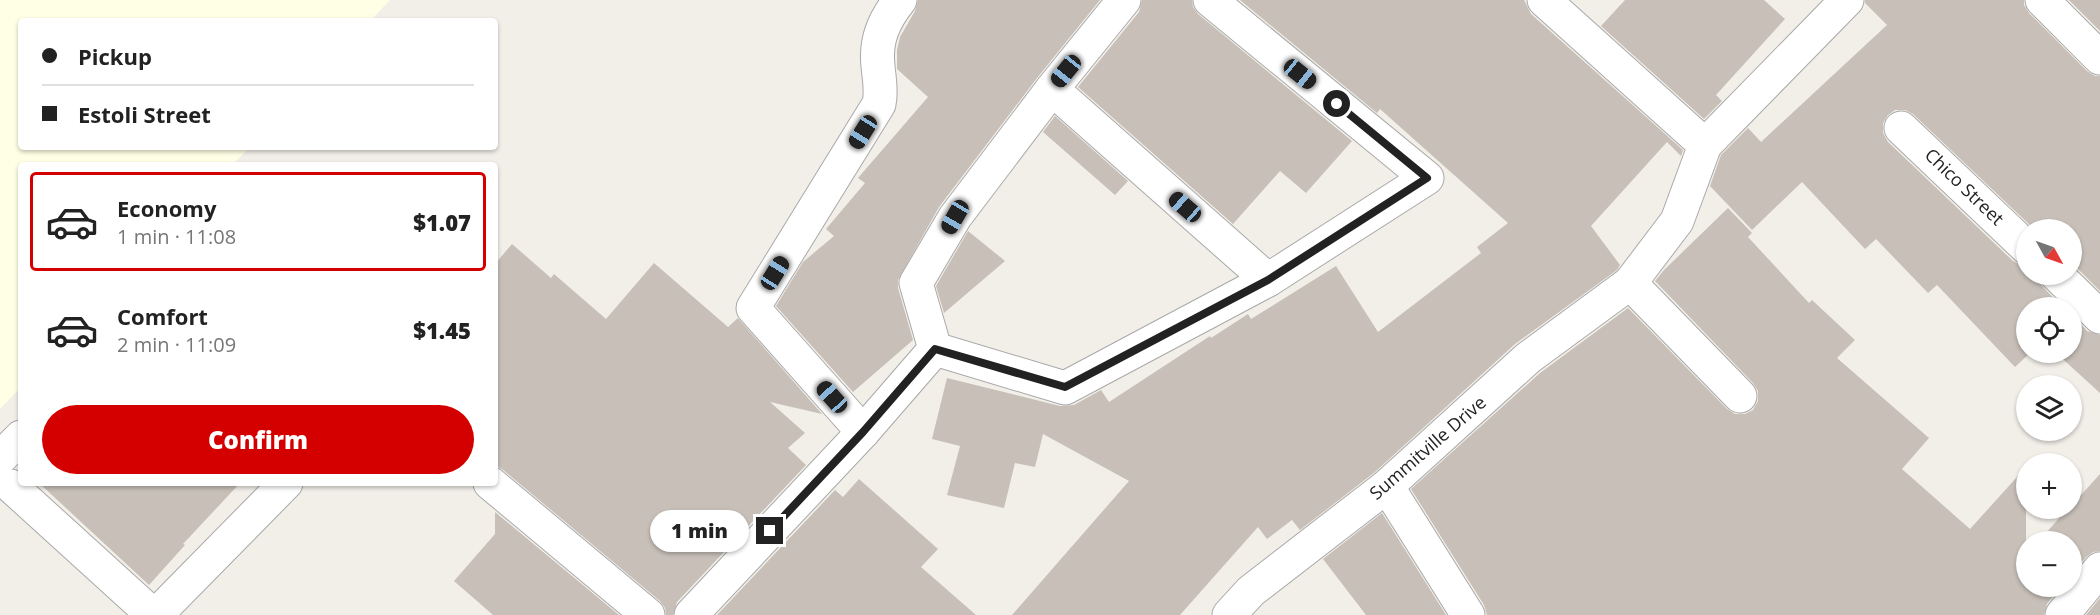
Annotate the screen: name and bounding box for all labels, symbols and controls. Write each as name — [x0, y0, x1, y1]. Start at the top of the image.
text: Pickup — [78, 41, 152, 71]
car — [1048, 51, 1084, 91]
car — [1280, 56, 1320, 92]
route start — [1323, 90, 1350, 117]
text: Estoli Street — [78, 99, 211, 129]
car — [846, 112, 880, 152]
street label: Chico Street — [1920, 142, 2009, 230]
car — [1166, 188, 1204, 226]
text: Economy — [117, 193, 216, 223]
icon: car — [45, 195, 99, 249]
car — [938, 197, 972, 237]
text: $1.07 — [413, 207, 471, 237]
north arrow — [2016, 219, 2082, 285]
map controls — [2016, 219, 2082, 597]
text: 1 min · 11:08 — [117, 223, 236, 250]
car — [758, 253, 792, 293]
button: locate — [2016, 297, 2082, 363]
text: Comfort — [117, 301, 208, 331]
icon: car — [45, 303, 99, 357]
text: $1.45 — [413, 315, 471, 345]
text: 2 min · 11:09 — [117, 331, 236, 358]
button: layers — [2016, 375, 2082, 441]
car — [813, 378, 851, 416]
street label: Summitville Drive — [1364, 390, 1491, 504]
button: Confirm — [42, 405, 474, 474]
button: + — [2016, 453, 2082, 519]
callout: 1 min — [650, 510, 749, 552]
text: 1 min — [671, 517, 728, 544]
route end — [756, 517, 783, 544]
button: − — [2016, 531, 2082, 597]

